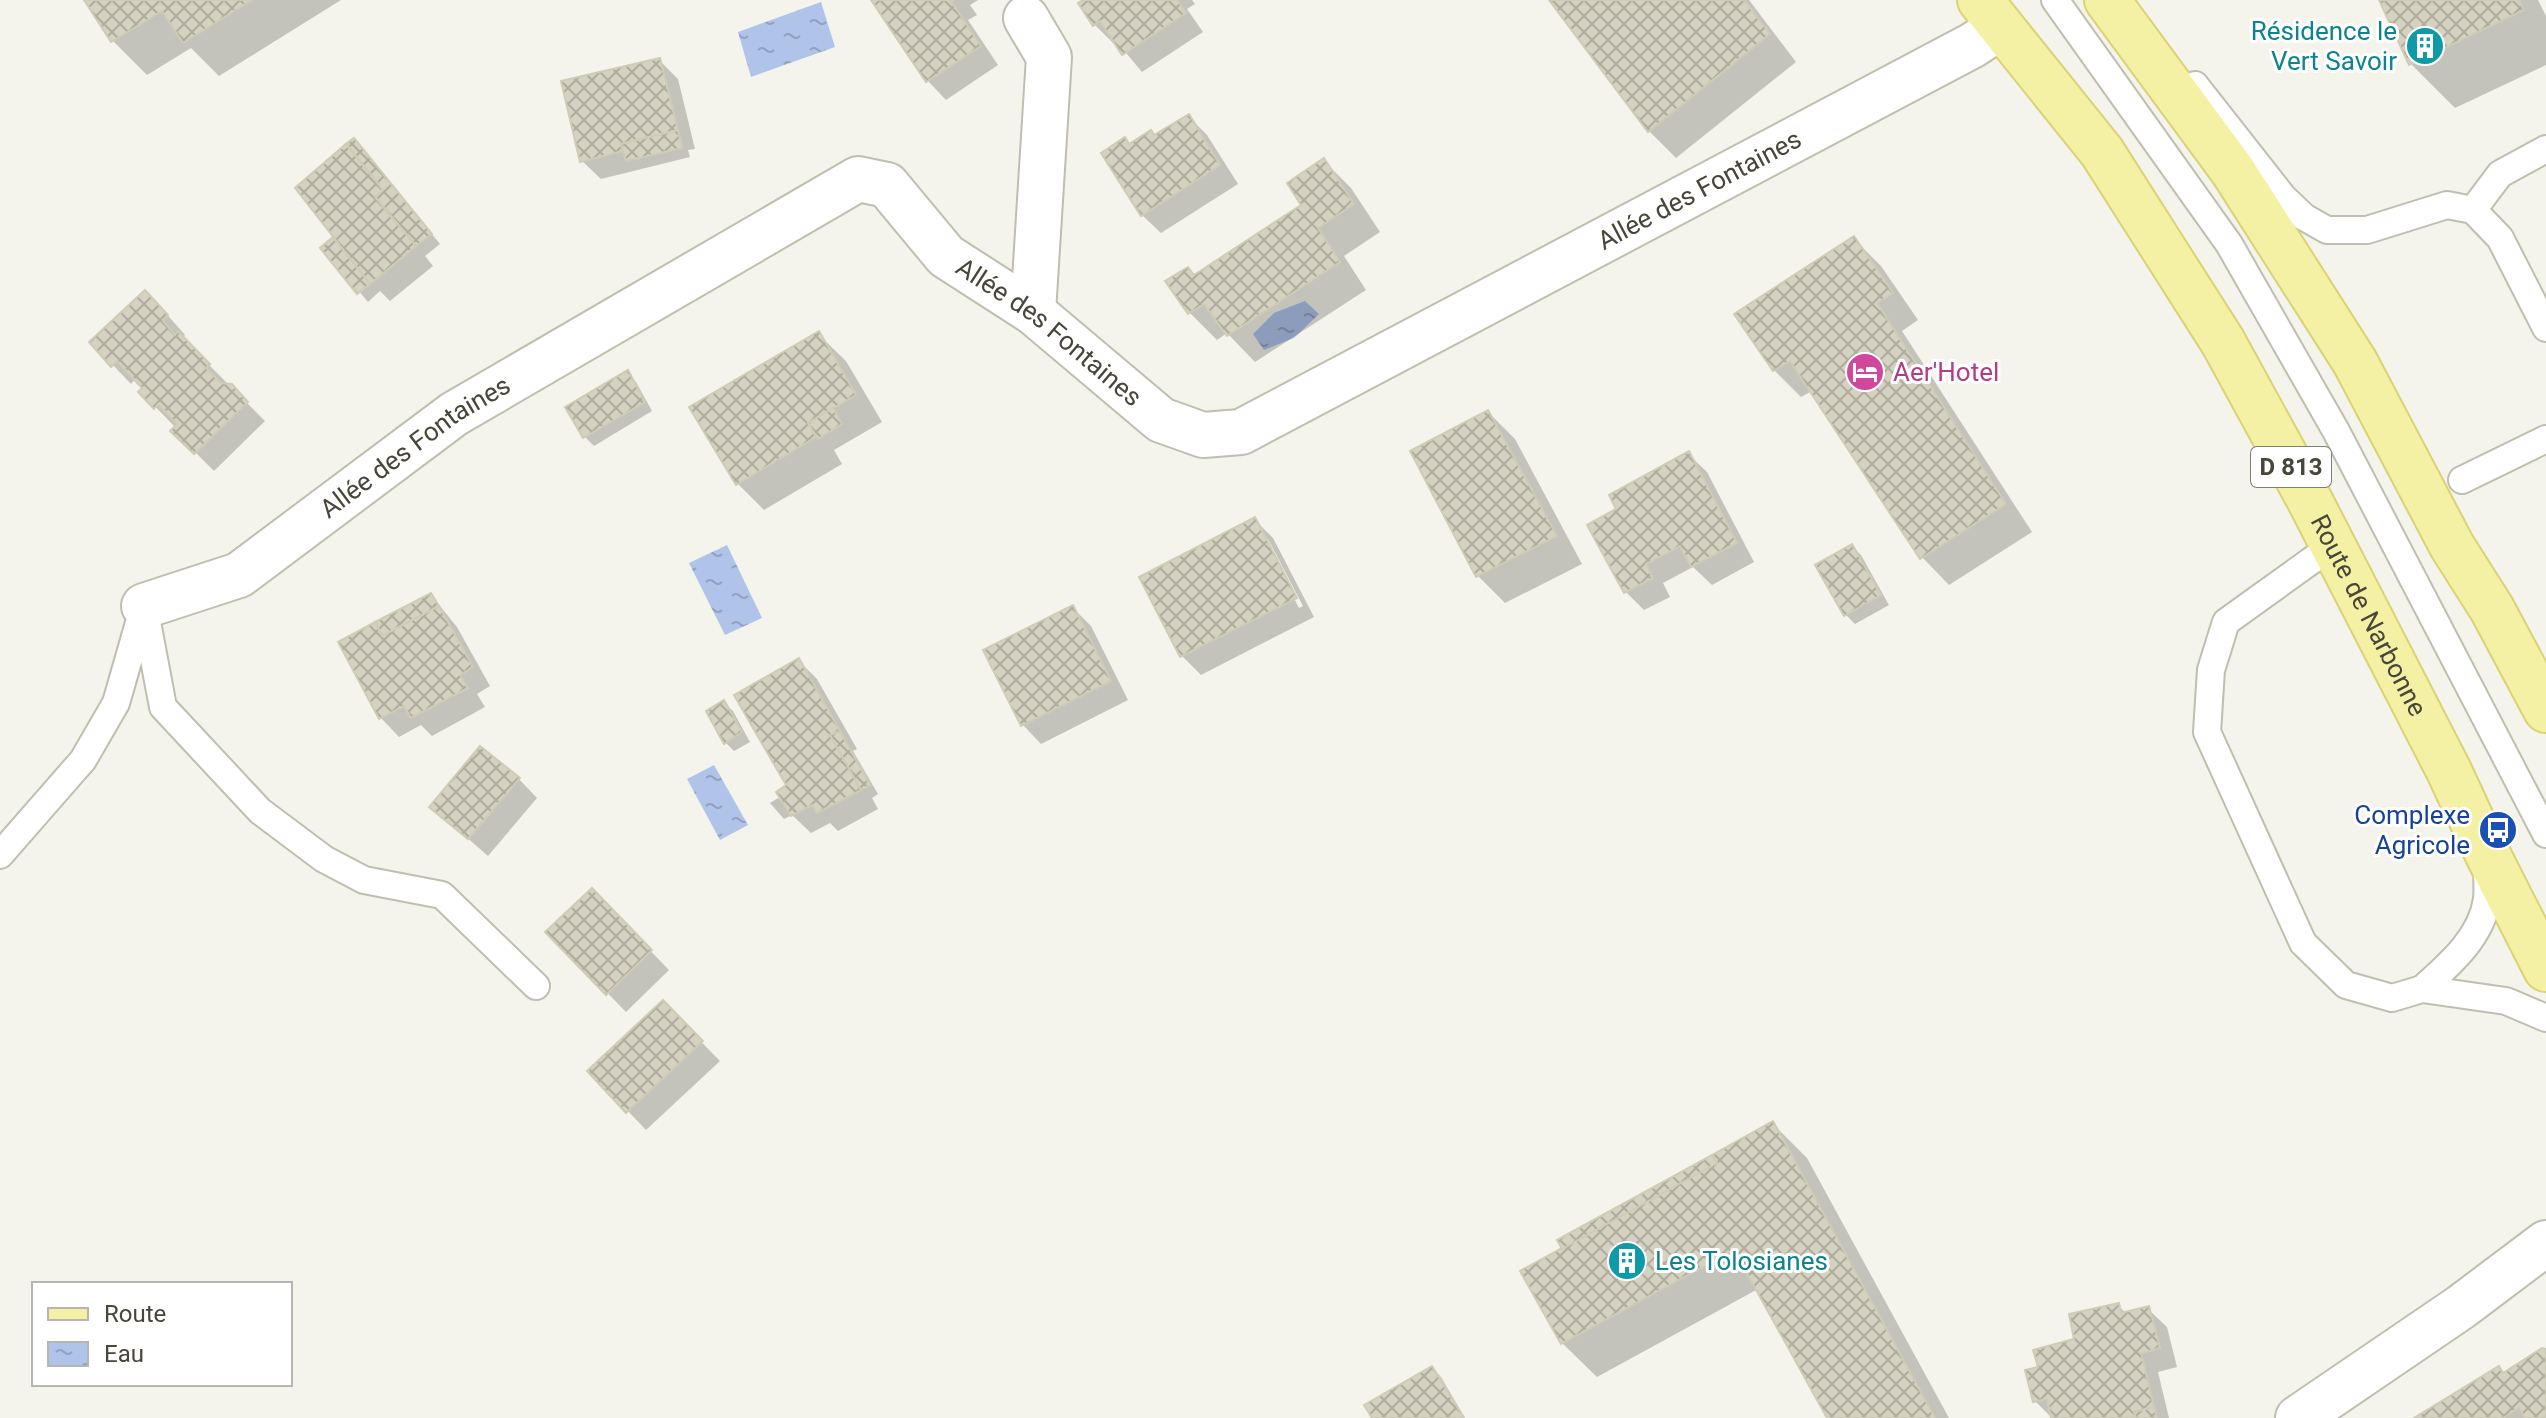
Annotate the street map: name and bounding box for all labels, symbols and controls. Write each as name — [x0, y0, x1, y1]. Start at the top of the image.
place label: Résidence le Vert Savoir — [2251, 16, 2397, 76]
building icon: Résidence le Vert Savoir — [2404, 25, 2446, 67]
street label: Allée des Fontaines — [1593, 124, 1806, 256]
street label: Allée des Fontaines — [951, 252, 1148, 412]
hotel icon: Aer'Hotel — [1844, 351, 1886, 393]
place label: Aer'Hotel — [1893, 357, 1999, 387]
street label: Allée des Fontaines — [314, 370, 515, 524]
road number: D 813 — [2251, 447, 2331, 487]
street label: Route de Narbonne — [2305, 510, 2433, 721]
place label: Complexe Agricole — [2354, 800, 2470, 860]
bus stop icon: Complexe Agricole — [2477, 809, 2519, 851]
building icon: Les Tolosianes — [1606, 1240, 1648, 1282]
place label: Les Tolosianes — [1655, 1246, 1828, 1276]
legend — [32, 1282, 292, 1386]
text: Route — [104, 1300, 166, 1328]
text: Eau — [104, 1340, 144, 1368]

